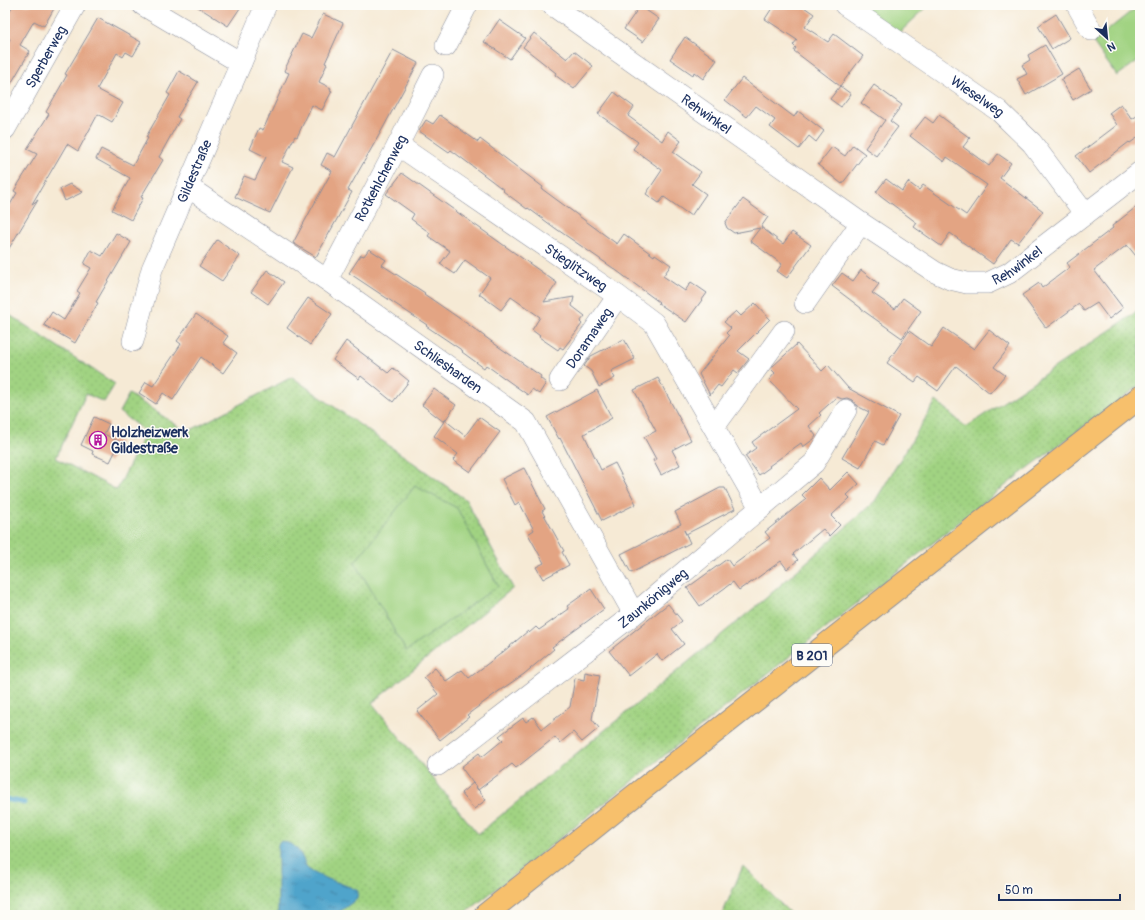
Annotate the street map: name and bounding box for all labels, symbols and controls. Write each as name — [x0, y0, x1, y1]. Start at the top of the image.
north arrow — [1087, 18, 1127, 58]
street label: Sperberweg — [22, 23, 71, 91]
text: N — [1105, 39, 1118, 54]
street label: Wieselweg — [947, 72, 1008, 121]
street label: Rehwinkel — [678, 91, 735, 138]
street label: Rotkehlchenweg — [351, 132, 411, 225]
street label: Gildestraße — [174, 137, 216, 206]
street label: Stieglitzweg — [541, 240, 610, 295]
street label: Rehwinkel — [989, 243, 1046, 289]
street label: Doramaweg — [562, 305, 616, 372]
street label: Schliesharden — [410, 337, 485, 397]
place label: Holzheizwerk Gildestraße — [111, 424, 189, 457]
building icon: Holzheizwerk Gildestraße — [88, 430, 108, 450]
street label: Zaunkönigweg — [615, 565, 691, 632]
road number: B 201 — [792, 644, 832, 666]
scale bar — [999, 876, 1120, 902]
text: 50 m — [1005, 883, 1033, 898]

